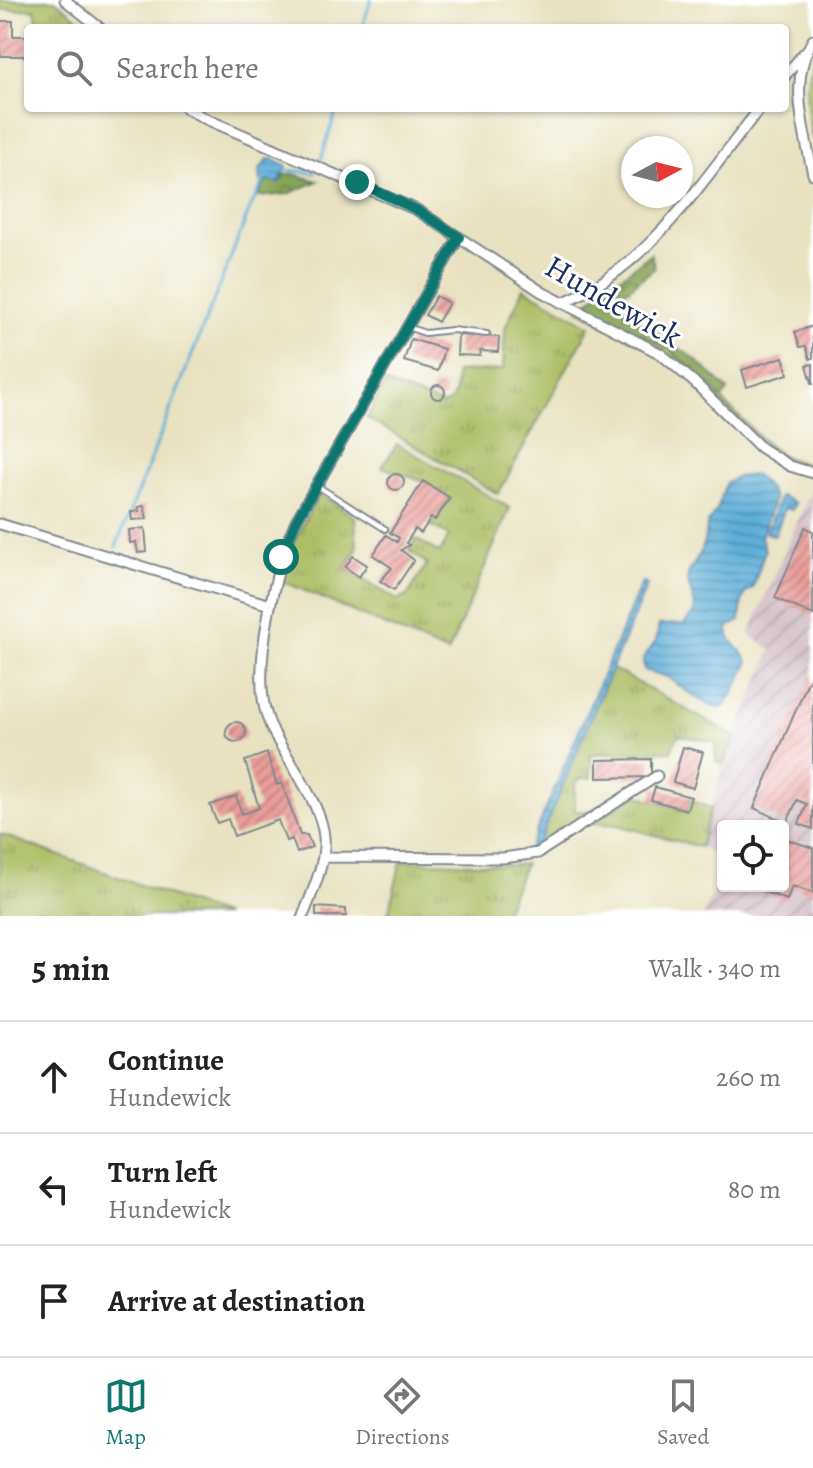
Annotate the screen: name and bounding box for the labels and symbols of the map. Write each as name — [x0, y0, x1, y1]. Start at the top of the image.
north arrow — [621, 136, 693, 208]
route end — [339, 164, 375, 200]
street label: Hundewick — [537, 244, 691, 358]
route start — [263, 539, 299, 575]

